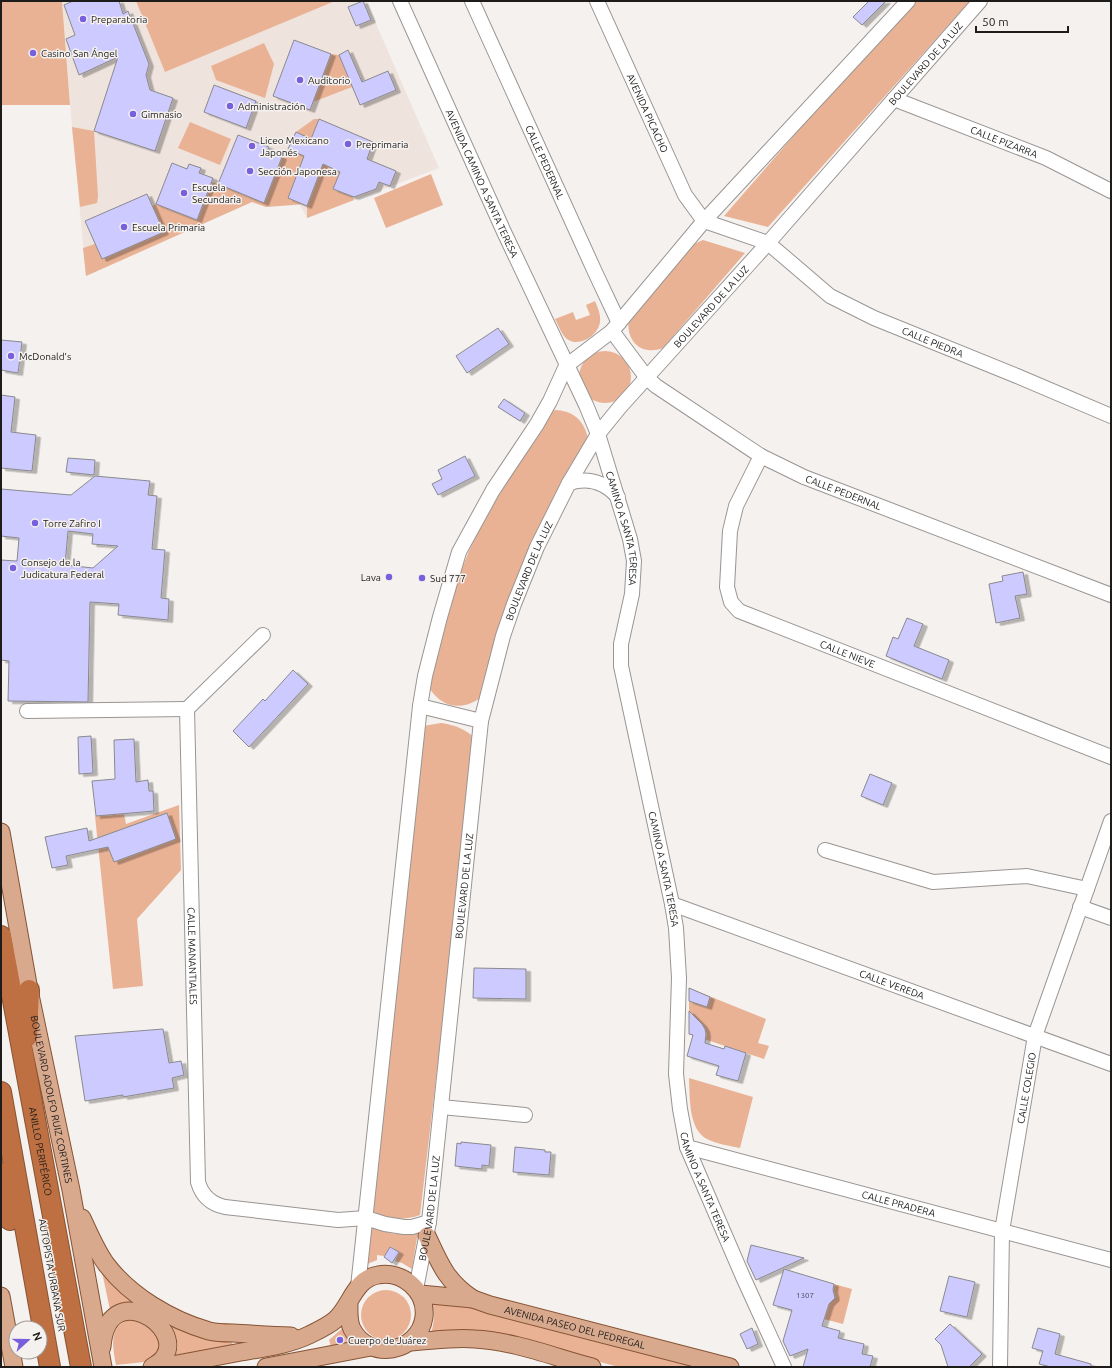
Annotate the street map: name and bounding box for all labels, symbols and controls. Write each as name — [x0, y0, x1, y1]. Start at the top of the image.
scale bar — [976, 8, 1068, 34]
marker: Preparatoria — [78, 14, 88, 24]
place label: Preparatoria — [91, 14, 147, 25]
text: 50 m — [982, 15, 1009, 28]
street label: BOULEVARD DE LA LUZ — [886, 20, 965, 107]
place label: Casino San Ángel — [41, 47, 118, 59]
marker: Casino San Ángel — [28, 48, 38, 58]
street label: AVENIDA PICACHO — [625, 72, 671, 155]
marker: Auditorio — [295, 75, 305, 85]
place label: Auditorio — [308, 75, 350, 86]
marker: Administración — [225, 101, 235, 111]
place label: Administración — [238, 101, 305, 112]
street label: AVENIDA CAMINO A SANTA TERESA — [444, 108, 521, 259]
marker: Gimnasio — [128, 109, 138, 119]
place label: Gimnasio — [141, 109, 182, 120]
street label: CALLE PEDERNAL — [524, 123, 567, 201]
street label: CALLE PIZARRA — [969, 124, 1040, 160]
place label: Liceo Mexicano Japonés — [260, 135, 329, 158]
marker: Preprimaria — [343, 139, 353, 149]
place label: Preprimaria — [356, 139, 408, 150]
marker: Liceo Mexicano Japonés — [247, 141, 257, 151]
marker: Sección Japonesa — [245, 166, 255, 176]
place label: Sección Japonesa — [258, 166, 337, 177]
place label: Escuela Secundaria — [192, 182, 241, 205]
marker: Escuela Secundaria — [179, 188, 189, 198]
marker: Escuela Primaria — [119, 222, 129, 232]
place label: Escuela Primaria — [132, 222, 205, 233]
street label: BOULEVARD DE LA LUZ — [671, 263, 751, 349]
street label: CALLE PIEDRA — [900, 324, 965, 359]
marker: McDonald's — [6, 351, 16, 361]
place label: McDonald's — [19, 351, 71, 362]
street label: CAMINO A SANTA TERESA — [604, 470, 640, 586]
street label: CALLE PEDERNAL — [804, 473, 883, 512]
marker: Torre Zafiro I — [30, 518, 40, 528]
place label: Torre Zafiro I — [43, 518, 101, 529]
street label: BOULEVARD DE LA LUZ — [503, 519, 555, 622]
place label: Consejo de la Judicatura Federal — [21, 557, 105, 580]
marker: Consejo de la Judicatura Federal — [8, 563, 18, 573]
place label: Lava — [361, 572, 381, 583]
marker: Lava — [384, 572, 394, 582]
marker: Sud 777 — [417, 573, 427, 583]
place label: Sud 777 — [430, 573, 466, 584]
street label: CALLE NIEVE — [819, 638, 877, 670]
street label: CAMINO A SANTA TERESA — [647, 810, 681, 928]
street label: BOULEVARD DE LA LUZ — [453, 832, 475, 940]
street label: CALLE MANANTIALES — [186, 907, 199, 1005]
street label: CALLE VEREDA — [858, 967, 926, 1001]
street label: BOULEVARD ADOLFO RUIZ CORTINES — [29, 1014, 75, 1184]
street label: CALLE COLEGIO — [1015, 1051, 1038, 1125]
street label: ANILLO PERIFÉRICO — [27, 1106, 55, 1197]
street label: CAMINO A SANTA TERESA — [679, 1131, 733, 1244]
street label: BOULEVARD DE LA LUZ — [416, 1155, 441, 1262]
street label: CALLE PRADERA — [861, 1188, 937, 1219]
street label: AUTOPISTA URBANA SUR — [37, 1218, 67, 1332]
house number: 1307 — [796, 1291, 814, 1300]
street label: AVENIDA PASEO DEL PEDREGAL — [503, 1303, 647, 1350]
north arrow — [8, 1320, 48, 1360]
text: N — [30, 1330, 44, 1342]
marker: Cuerpo de Juárez — [335, 1335, 345, 1345]
place label: Cuerpo de Juárez — [348, 1335, 427, 1346]

